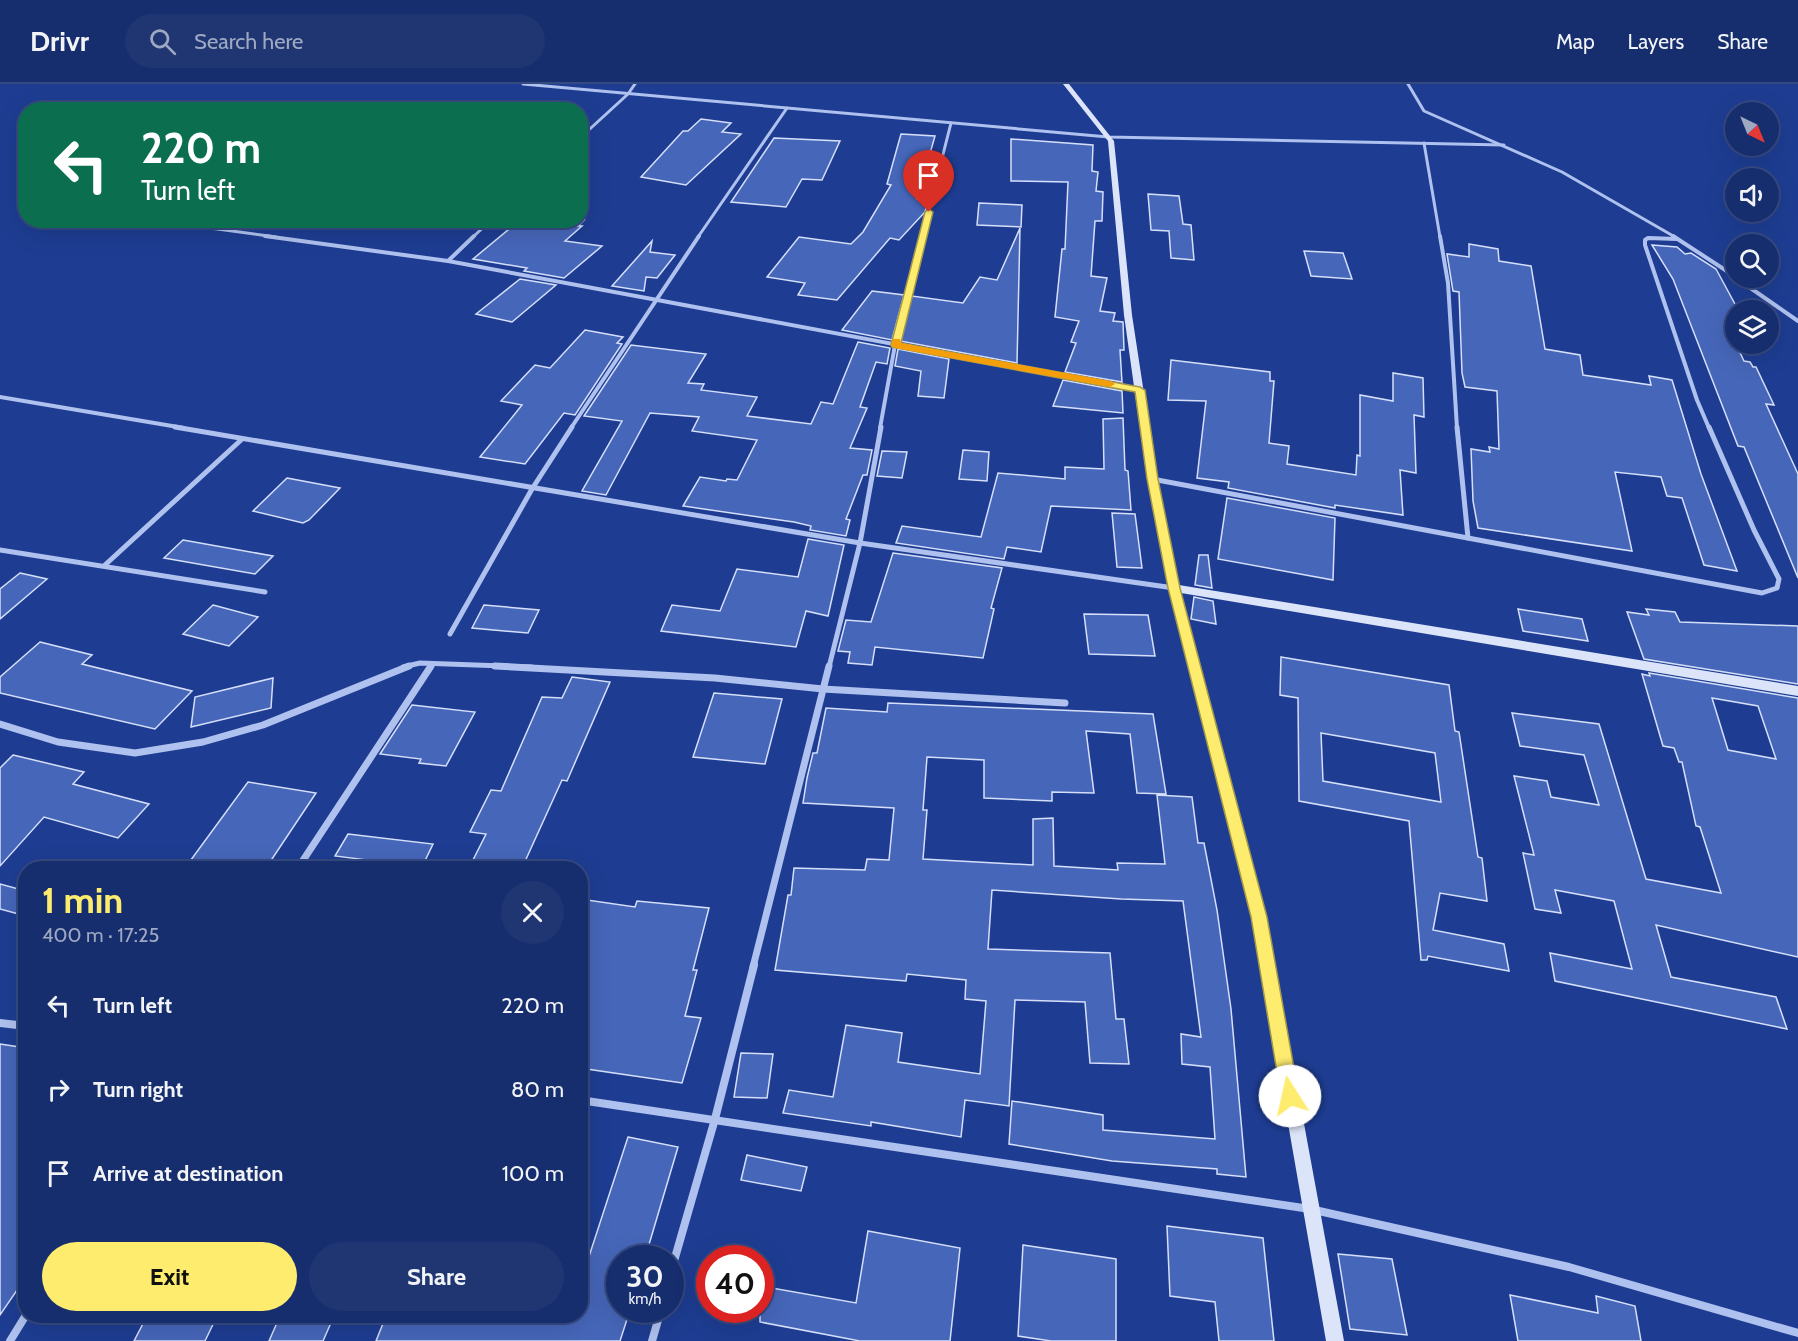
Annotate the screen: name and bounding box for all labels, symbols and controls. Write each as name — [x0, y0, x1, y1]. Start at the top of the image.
search box — [125, 14, 545, 68]
text: Drivr — [30, 24, 89, 58]
icon: search — [146, 25, 179, 58]
text: Search here — [194, 28, 303, 55]
text: Map — [1556, 29, 1595, 54]
text: Layers — [1628, 29, 1684, 54]
text: Share — [1717, 29, 1768, 54]
north arrow — [1725, 102, 1779, 156]
map controls — [1725, 102, 1779, 354]
text: 220 m — [141, 122, 261, 174]
icon: left — [42, 126, 120, 204]
pin — [903, 150, 954, 212]
icon: arrive — [912, 159, 945, 192]
button: sound — [1725, 168, 1779, 222]
text: Turn left — [141, 174, 235, 207]
button: search — [1725, 234, 1779, 288]
button: layers — [1725, 300, 1779, 354]
text: 1 min — [42, 878, 123, 922]
button: close — [501, 881, 564, 944]
text: 400 m · 17:25 — [42, 923, 159, 947]
icon: left — [42, 989, 75, 1022]
text: Turn left — [93, 992, 172, 1019]
text: 220 m — [501, 992, 564, 1019]
position arrow — [1258, 1064, 1322, 1128]
icon: right — [42, 1073, 75, 1106]
text: Turn right — [93, 1076, 183, 1103]
text: 80 m — [511, 1076, 564, 1103]
icon: arrive — [42, 1157, 75, 1190]
text: Arrive at destination — [93, 1160, 283, 1187]
text: 100 m — [502, 1160, 564, 1187]
button: Exit — [42, 1242, 297, 1311]
button: Share — [309, 1242, 564, 1311]
speed limit sign: 40 — [696, 1245, 774, 1323]
text: 30 — [626, 1258, 664, 1295]
text: km/h — [629, 1290, 661, 1308]

